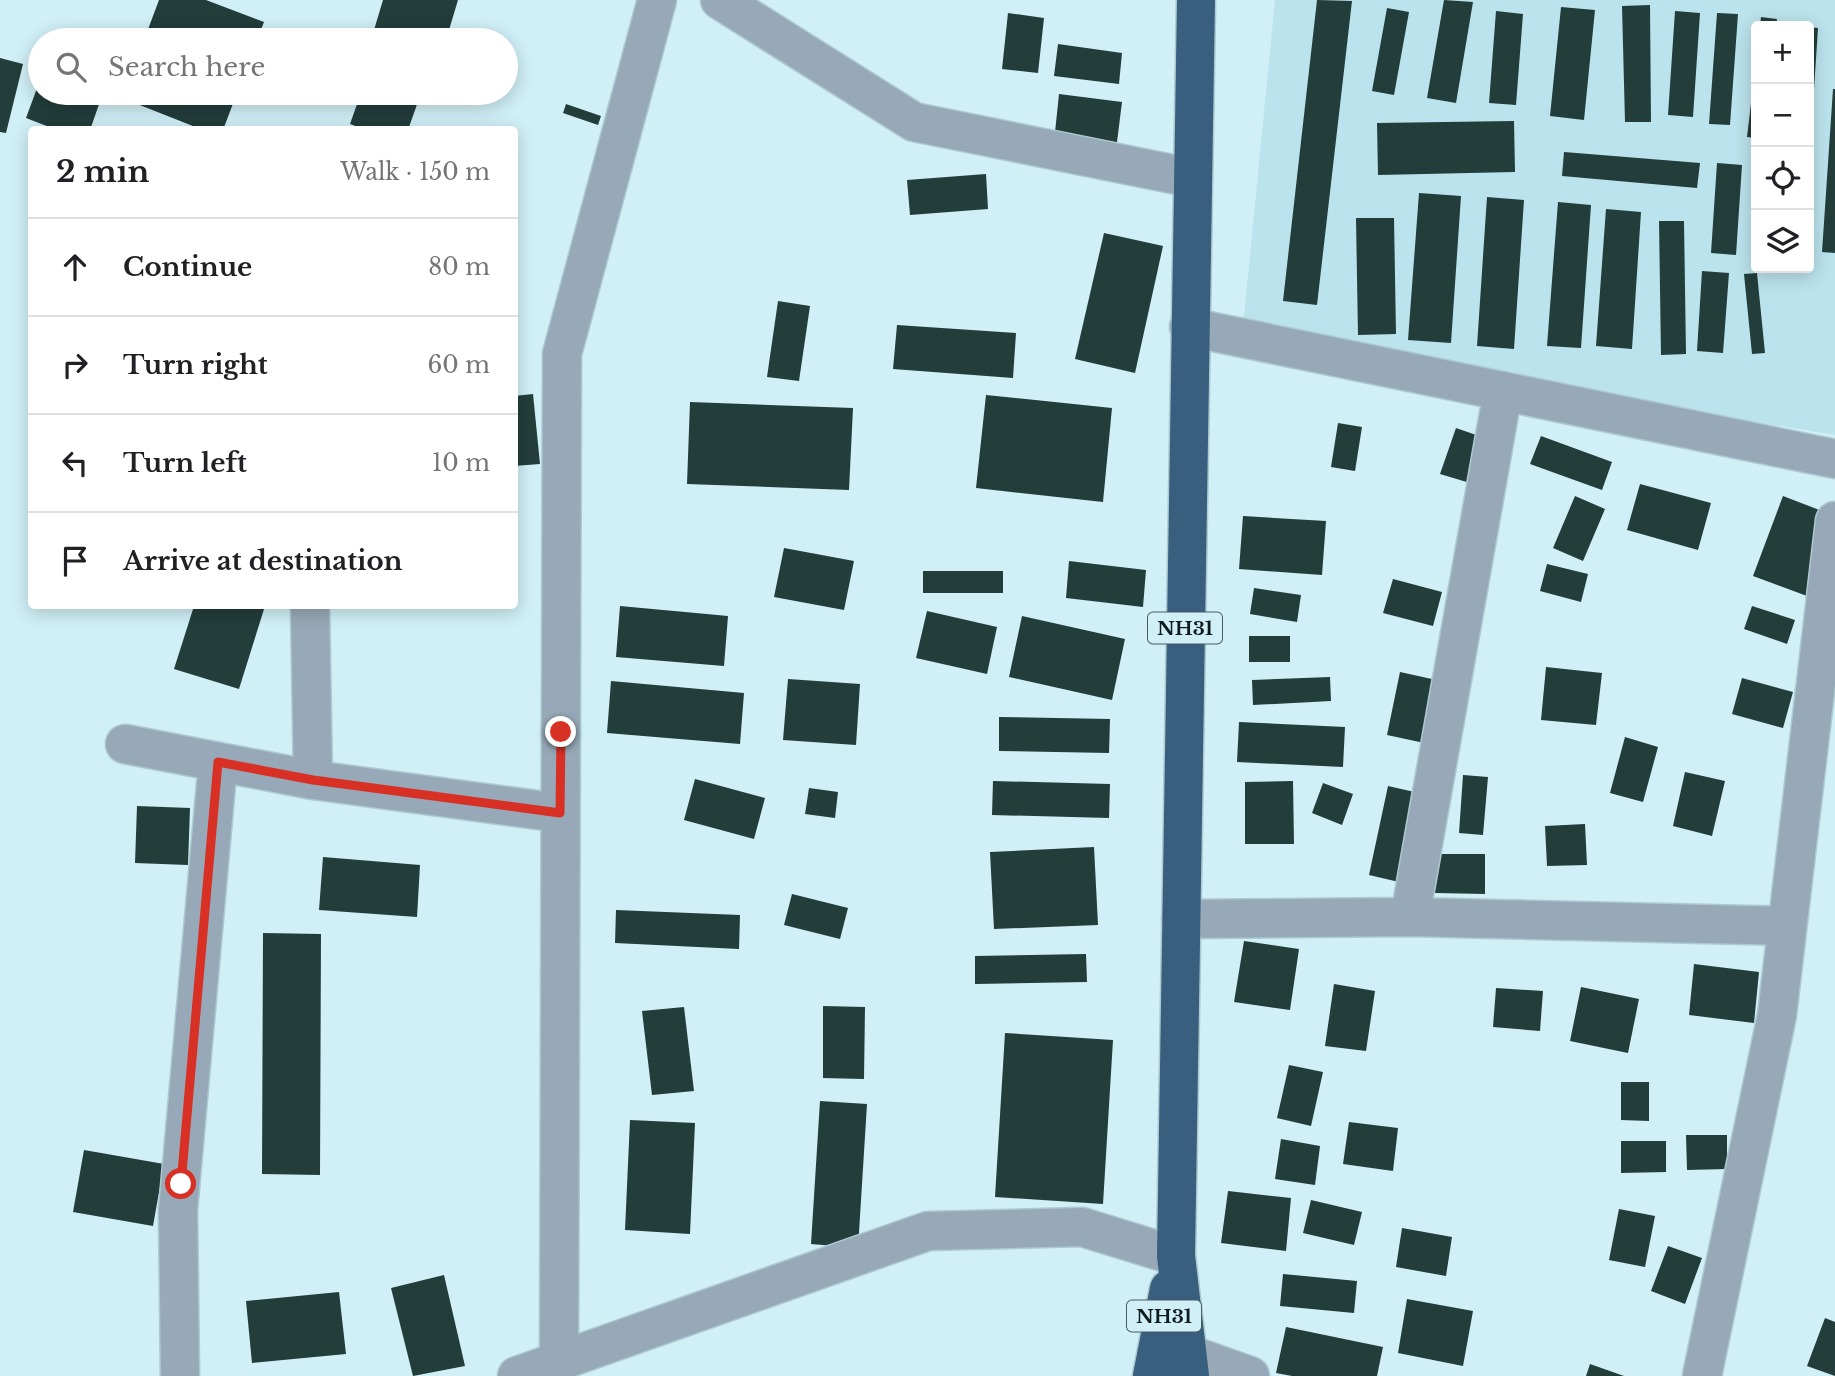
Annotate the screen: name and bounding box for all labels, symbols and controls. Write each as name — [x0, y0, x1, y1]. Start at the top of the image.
map controls — [1751, 21, 1814, 273]
button: + — [1751, 21, 1814, 84]
search box — [28, 28, 518, 105]
icon: search — [52, 48, 90, 86]
text: Search here — [108, 51, 265, 83]
button: − — [1751, 84, 1814, 147]
button: locate — [1751, 147, 1814, 210]
text: 2 min — [56, 153, 149, 190]
text: Walk · 150 m — [340, 158, 490, 186]
button: layers — [1751, 210, 1814, 273]
icon: ahead — [56, 248, 94, 286]
text: Continue — [123, 251, 252, 283]
text: 80 m — [428, 253, 490, 281]
icon: right — [56, 346, 94, 384]
text: Turn right — [123, 349, 268, 381]
text: 60 m — [428, 351, 490, 379]
icon: left — [56, 444, 94, 482]
text: Turn left — [123, 447, 247, 479]
text: 10 m — [432, 449, 490, 477]
icon: arrive — [56, 542, 94, 580]
text: Arrive at destination — [123, 545, 403, 577]
road number: NH31 — [1148, 612, 1222, 643]
route end — [545, 716, 576, 747]
route start — [165, 1168, 196, 1199]
road number: NH31 — [1127, 1300, 1201, 1332]

